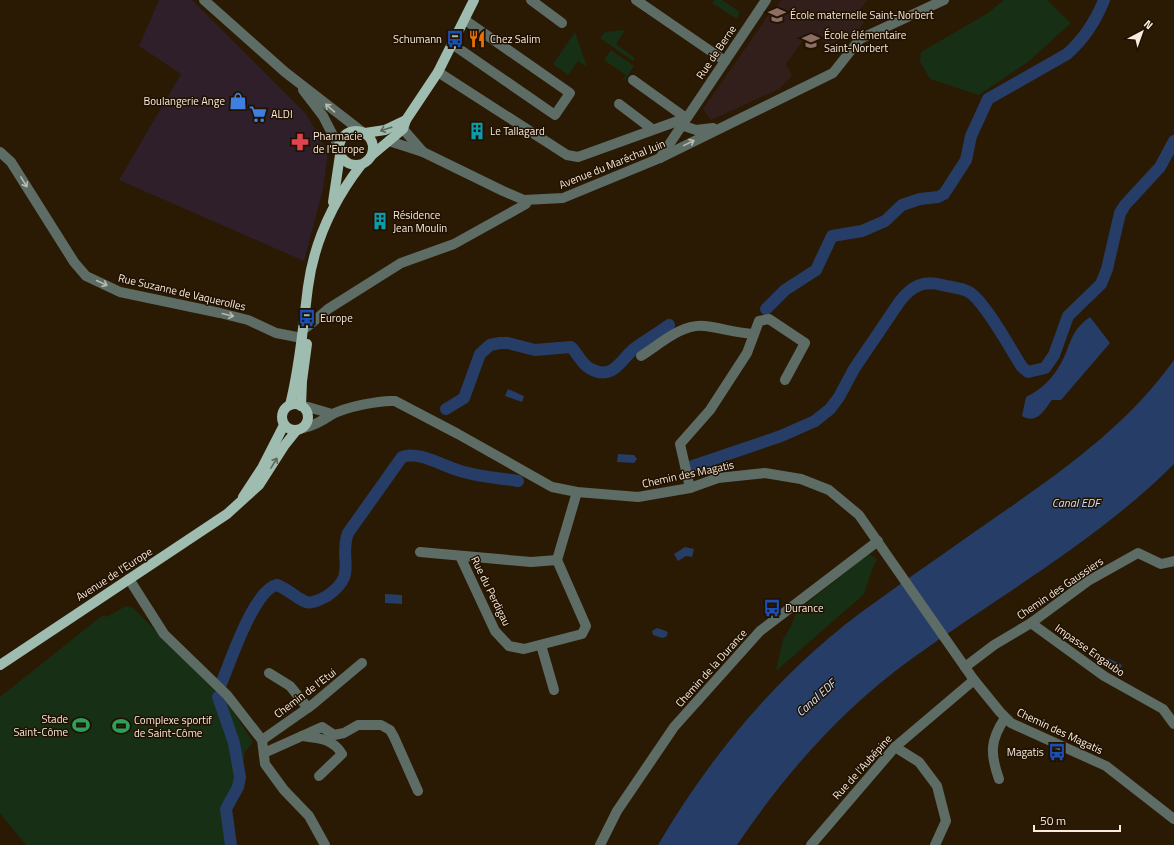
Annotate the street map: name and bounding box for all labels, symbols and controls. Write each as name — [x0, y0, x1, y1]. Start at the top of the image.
school or university icon: École maternelle Saint-Norbert — [767, 5, 787, 25]
place label: École maternelle Saint-Norbert — [790, 7, 934, 23]
north arrow — [1122, 12, 1162, 52]
text: N — [1140, 16, 1157, 33]
street label: Rue de Berne — [692, 21, 740, 82]
place label: École élémentaire Saint-Norbert — [824, 27, 907, 56]
bus stop icon: Schumann — [445, 29, 465, 49]
restaurant icon: Chez Salim — [467, 29, 487, 49]
place label: Schumann — [393, 31, 442, 47]
place label: Chez Salim — [490, 31, 541, 47]
school or university icon: École élémentaire Saint-Norbert — [801, 31, 821, 51]
shop icon: Boulangerie Ange — [228, 91, 248, 111]
place label: Boulangerie Ange — [144, 93, 225, 109]
one-way arrow — [325, 103, 335, 112]
supermarket icon: ALDI — [248, 104, 268, 124]
place label: ALDI — [271, 106, 293, 122]
building icon: Le Tallagard — [467, 121, 487, 141]
place label: Le Tallagard — [490, 123, 545, 139]
one-way arrow — [380, 126, 393, 133]
place label: Pharmacie de l'Europe — [313, 128, 365, 157]
pharmacy icon: Pharmacie de l'Europe — [290, 132, 310, 152]
street label: Avenue du Maréchal Juin — [556, 135, 668, 193]
one-way arrow — [683, 139, 695, 146]
one-way arrow — [20, 176, 28, 187]
place label: Résidence Jean Moulin — [393, 207, 447, 236]
building icon: Résidence Jean Moulin — [370, 211, 390, 231]
street label: Rue Suzanne de Vaquerolles — [117, 270, 247, 314]
one-way arrow — [96, 280, 108, 287]
bus stop icon: Europe — [297, 308, 317, 328]
place label: Europe — [320, 310, 353, 326]
one-way arrow — [221, 311, 234, 319]
street label: Chemin des Magatis — [641, 456, 735, 492]
one-way arrow — [271, 457, 279, 469]
water label: Canal EDF — [1052, 493, 1102, 512]
street label: Avenue de l'Europe — [73, 543, 156, 605]
street label: Chemin des Gaussiers — [1013, 553, 1107, 623]
street label: Rue du Perdigau — [467, 554, 515, 629]
bus stop icon: Durance — [762, 598, 782, 618]
place label: Durance — [785, 600, 824, 616]
street label: Impasse Engaubo — [1052, 620, 1128, 680]
street label: Chemin de la Durance — [672, 625, 751, 711]
street label: Chemin de l'Etui — [271, 664, 339, 722]
water label: Canal EDF — [791, 673, 842, 721]
street label: Chemin des Magatis — [1015, 705, 1105, 757]
place label: Stade Saint-Côme — [13, 711, 68, 740]
place label: Complexe sportif de Saint-Côme — [134, 712, 212, 741]
sports icon: Stade Saint-Côme — [71, 715, 91, 735]
sports icon: Complexe sportif de Saint-Côme — [111, 716, 131, 736]
street label: Rue de l'Aubépine — [829, 731, 896, 803]
bus stop icon: Magatis — [1047, 742, 1067, 762]
place label: Magatis — [1007, 745, 1044, 759]
scale bar — [1034, 807, 1120, 833]
text: 50 m — [1040, 811, 1066, 830]

